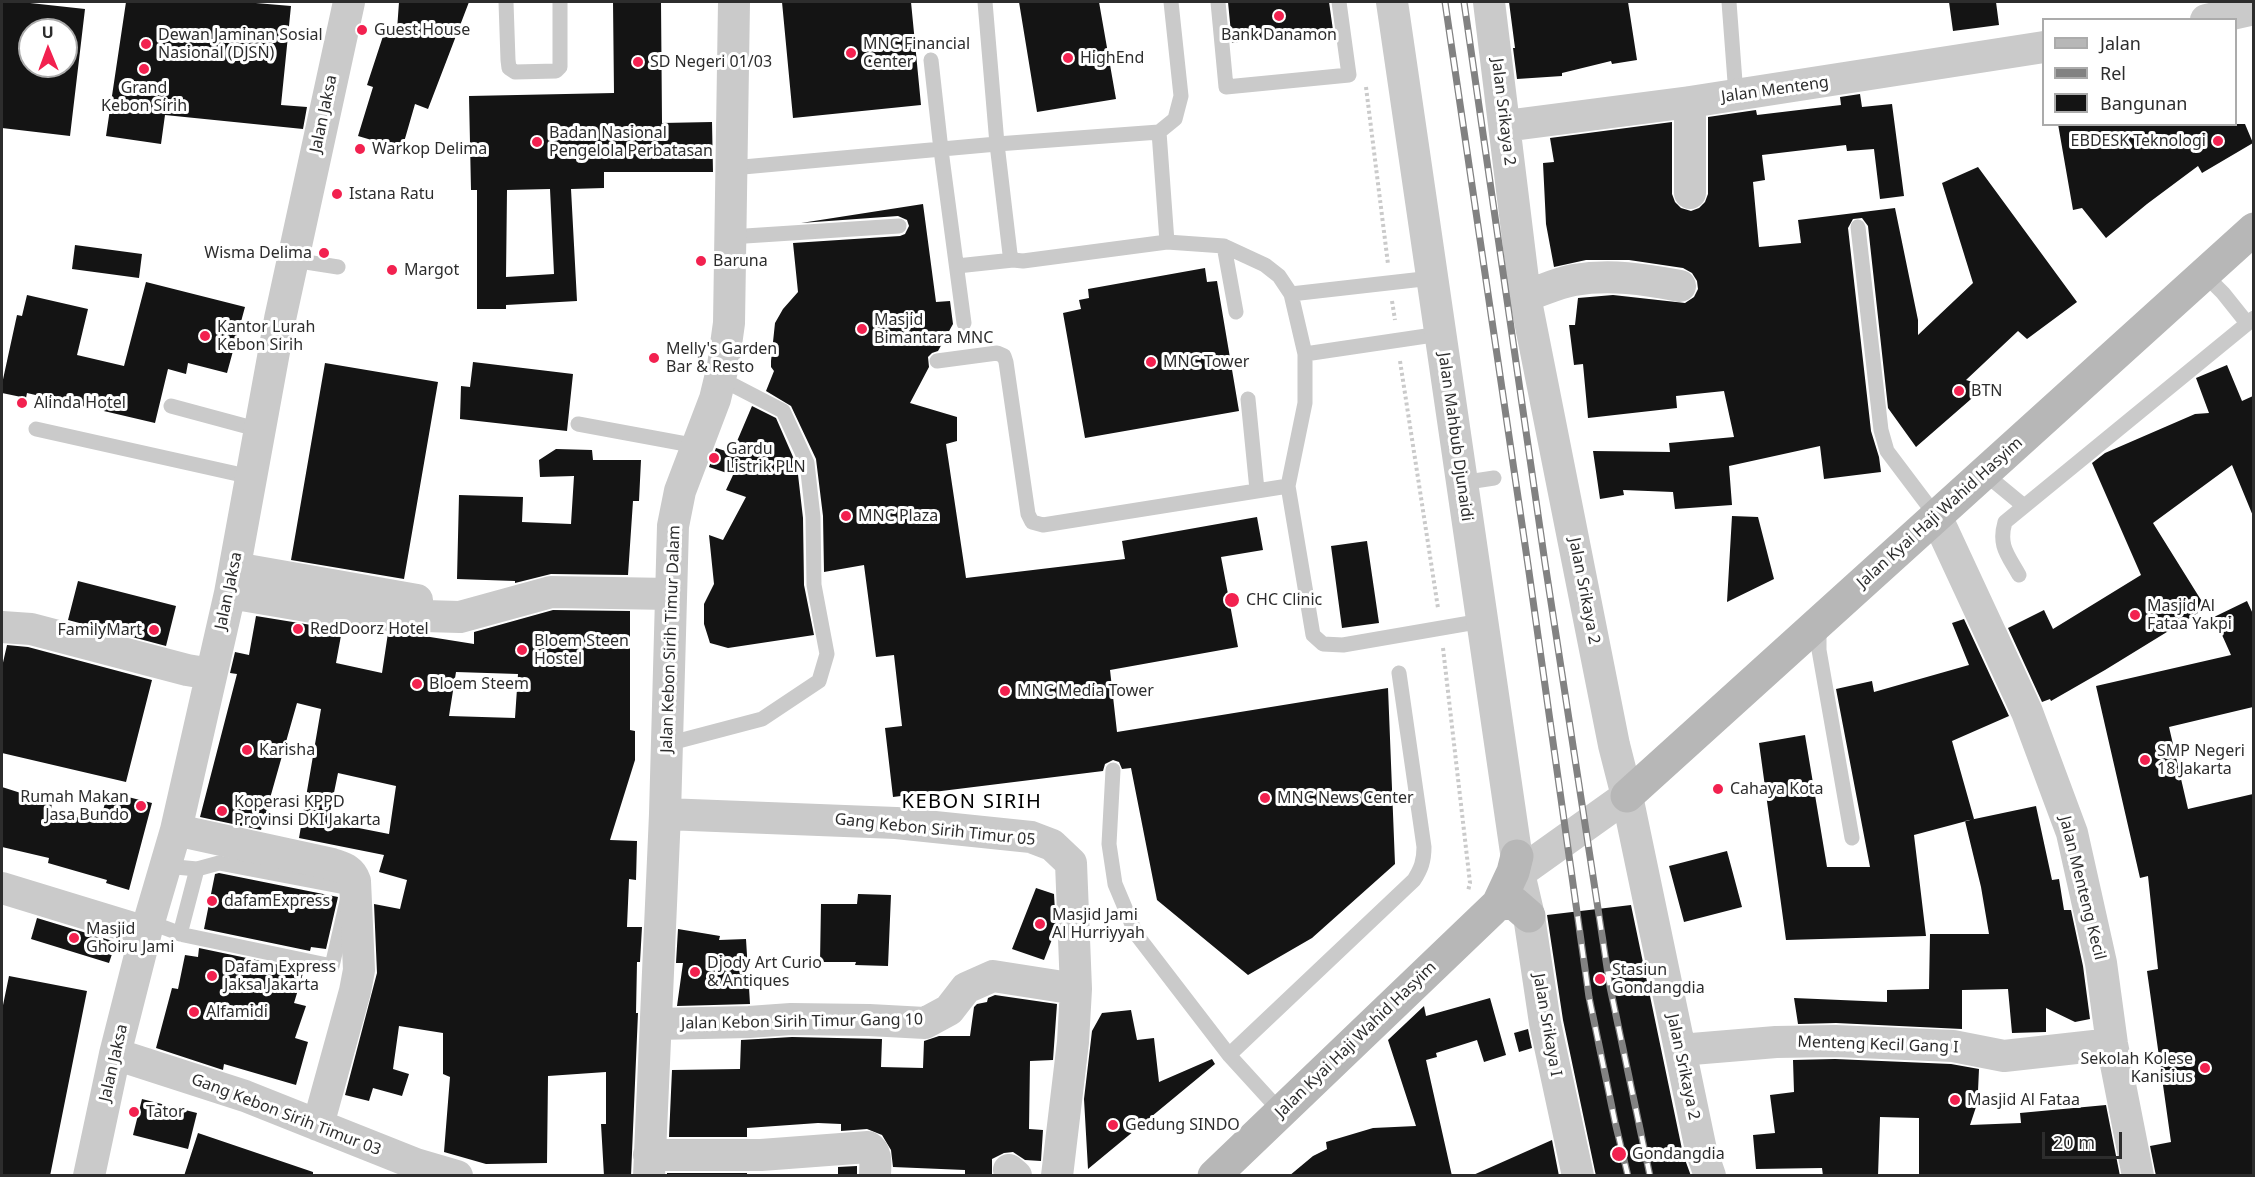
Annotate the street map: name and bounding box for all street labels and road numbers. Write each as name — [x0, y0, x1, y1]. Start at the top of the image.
street label: Jalan Srikaya 2 — [1487, 57, 1519, 167]
street label: Jalan Jaksa — [306, 73, 342, 155]
street label: Jalan Menteng — [1720, 73, 1830, 107]
street label: Jalan Mahbub Djunaidi — [1434, 351, 1476, 523]
street label: Jalan Kyai Haji Wahid Hasyim — [1853, 433, 2027, 593]
street label: Jalan Kebon Sirih Timur Dalam — [657, 525, 685, 753]
street label: Jalan Srikaya 2 — [1564, 536, 1604, 646]
street label: Jalan Jaksa — [211, 550, 247, 632]
street label: Gang Kebon Sirih Timur 05 — [834, 810, 1036, 850]
street label: Jalan Menteng Kecil — [2055, 814, 2109, 962]
street label: Jalan Kyai Haji Wahid Hasyim — [1272, 958, 1440, 1122]
street label: Jalan Srikaya I — [1528, 972, 1566, 1078]
street label: Jalan Kebon Sirih Timur Gang 10 — [681, 1010, 923, 1034]
street label: Jalan Srikaya 2 — [1662, 1012, 1704, 1122]
street label: Jalan Jaksa — [96, 1022, 132, 1104]
street label: Menteng Kecil Gang I — [1797, 1033, 1959, 1057]
street label: Gang Kebon Sirih Timur 03 — [188, 1070, 384, 1160]

